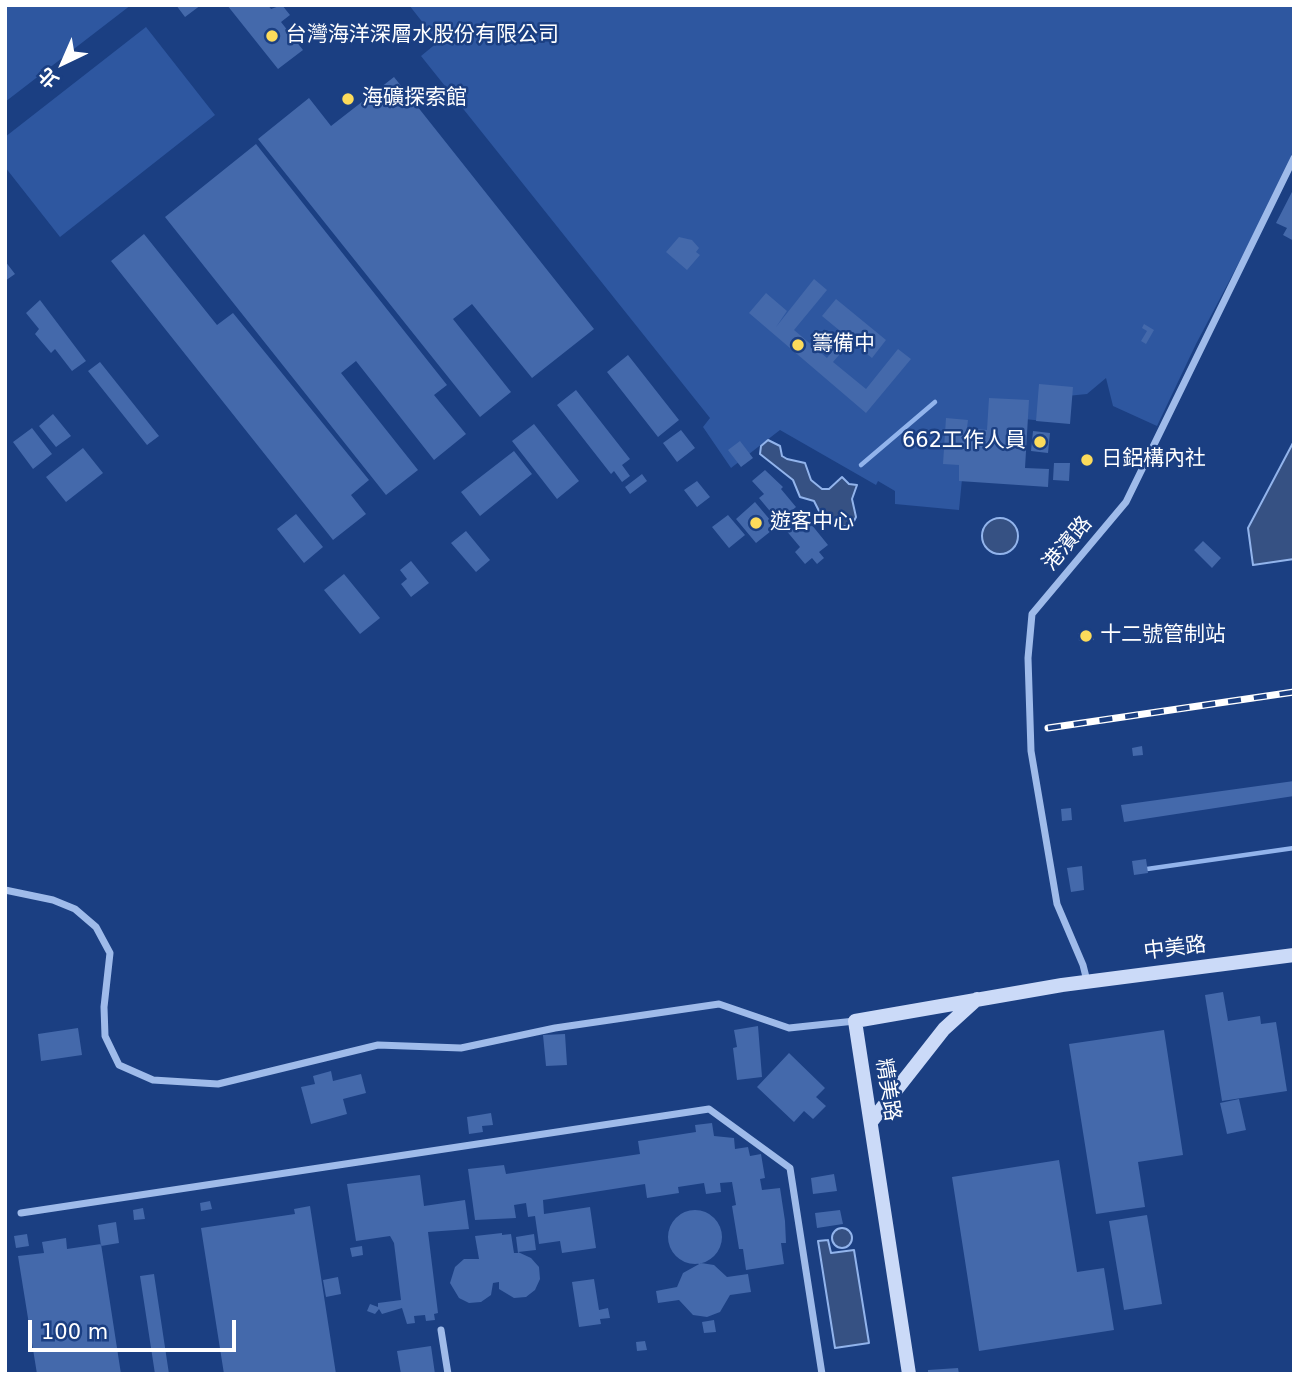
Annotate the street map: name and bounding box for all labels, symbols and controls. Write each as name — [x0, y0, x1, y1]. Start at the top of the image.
place label: 台灣海洋深層水股份有限公司 — [286, 23, 559, 49]
north arrow — [28, 28, 98, 98]
marker: 台灣海洋深層水股份有限公司 — [264, 28, 280, 44]
text: 北 — [34, 64, 63, 93]
place label: 海礦探索館 — [362, 86, 467, 112]
marker: 海礦探索館 — [340, 91, 356, 107]
place label: 籌備中 — [812, 332, 875, 358]
marker: 籌備中 — [790, 337, 806, 353]
place label: 662工作人員 — [902, 429, 1026, 455]
marker: 662工作人員 — [1032, 434, 1048, 450]
place label: 日鋁構內社 — [1101, 447, 1206, 473]
marker: 日鋁構內社 — [1079, 452, 1095, 468]
place label: 遊客中心 — [770, 510, 854, 536]
street label: 港濱路 — [1038, 512, 1098, 576]
marker: 遊客中心 — [748, 515, 764, 531]
place label: 十二號管制站 — [1100, 623, 1226, 649]
marker: 十二號管制站 — [1078, 628, 1094, 644]
street label: 中美路 — [1142, 933, 1208, 965]
street label: 精美路 — [870, 1057, 904, 1123]
scale bar — [32, 1306, 240, 1350]
text: 100 m — [41, 1320, 108, 1344]

